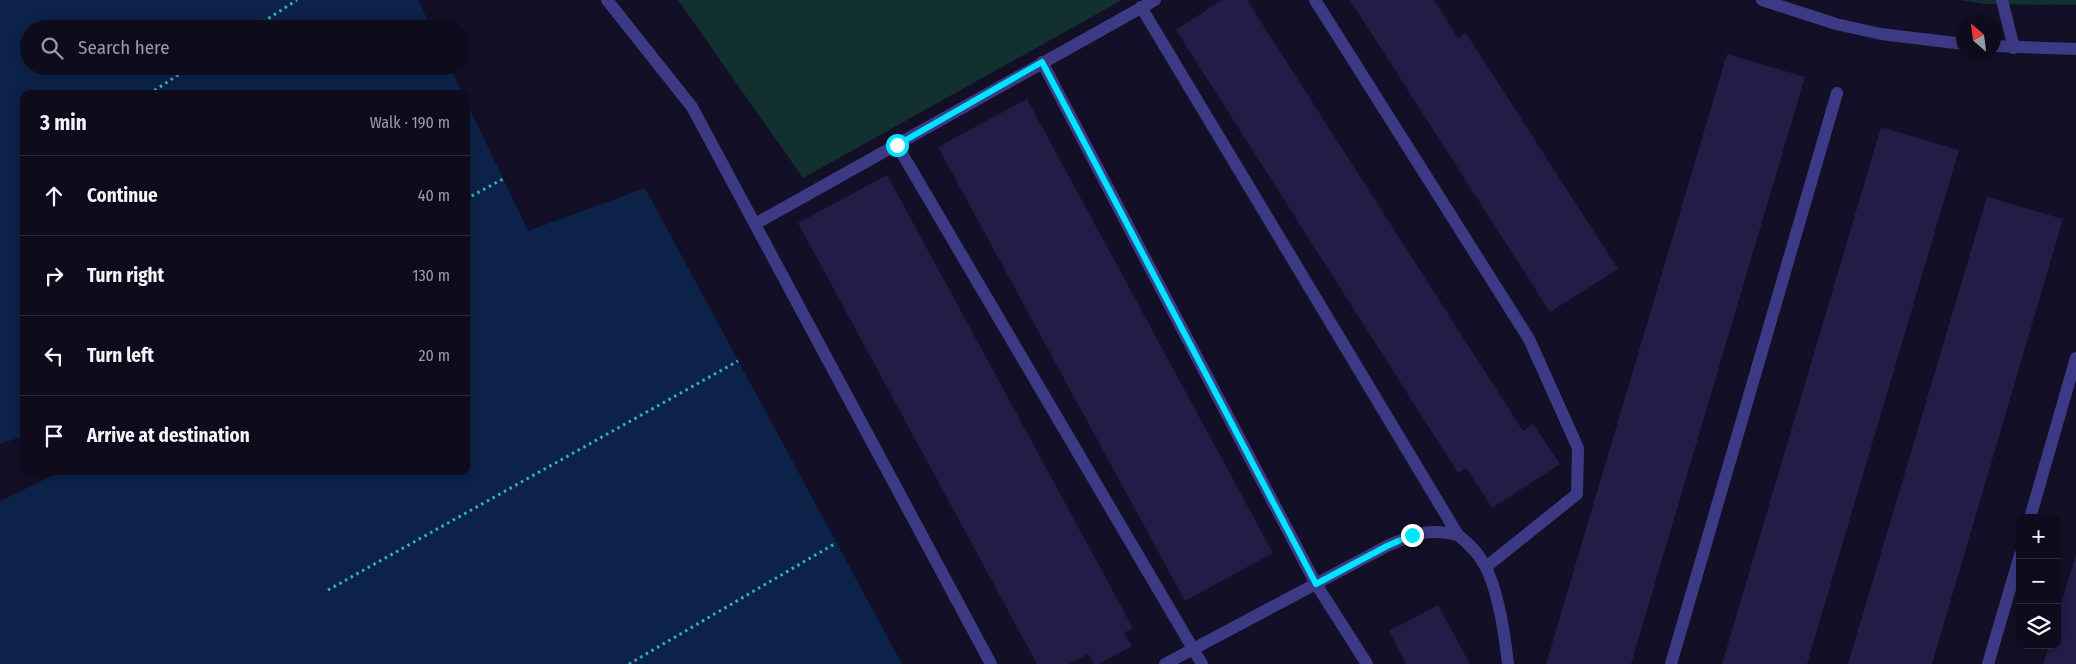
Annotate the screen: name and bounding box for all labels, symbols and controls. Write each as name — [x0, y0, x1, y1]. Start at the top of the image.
north arrow — [1956, 15, 2001, 60]
search box — [20, 20, 470, 75]
icon: search — [38, 34, 66, 62]
text: Search here — [78, 36, 170, 59]
text: 3 min — [40, 110, 87, 136]
text: Walk · 190 m — [370, 113, 450, 132]
route start — [886, 134, 909, 157]
icon: ahead — [40, 182, 68, 210]
text: Continue — [87, 184, 158, 207]
text: 40 m — [418, 186, 450, 205]
icon: right — [40, 262, 68, 290]
text: Turn right — [87, 264, 164, 287]
text: 130 m — [412, 266, 450, 285]
icon: left — [40, 342, 68, 370]
text: Turn left — [87, 344, 154, 367]
text: 20 m — [419, 346, 450, 365]
icon: arrive — [40, 422, 68, 450]
text: Arrive at destination — [87, 424, 250, 447]
map controls — [2016, 514, 2061, 649]
button: + — [2016, 514, 2061, 559]
route end — [1401, 524, 1424, 547]
button: − — [2016, 559, 2061, 604]
button: layers — [2016, 604, 2061, 649]

